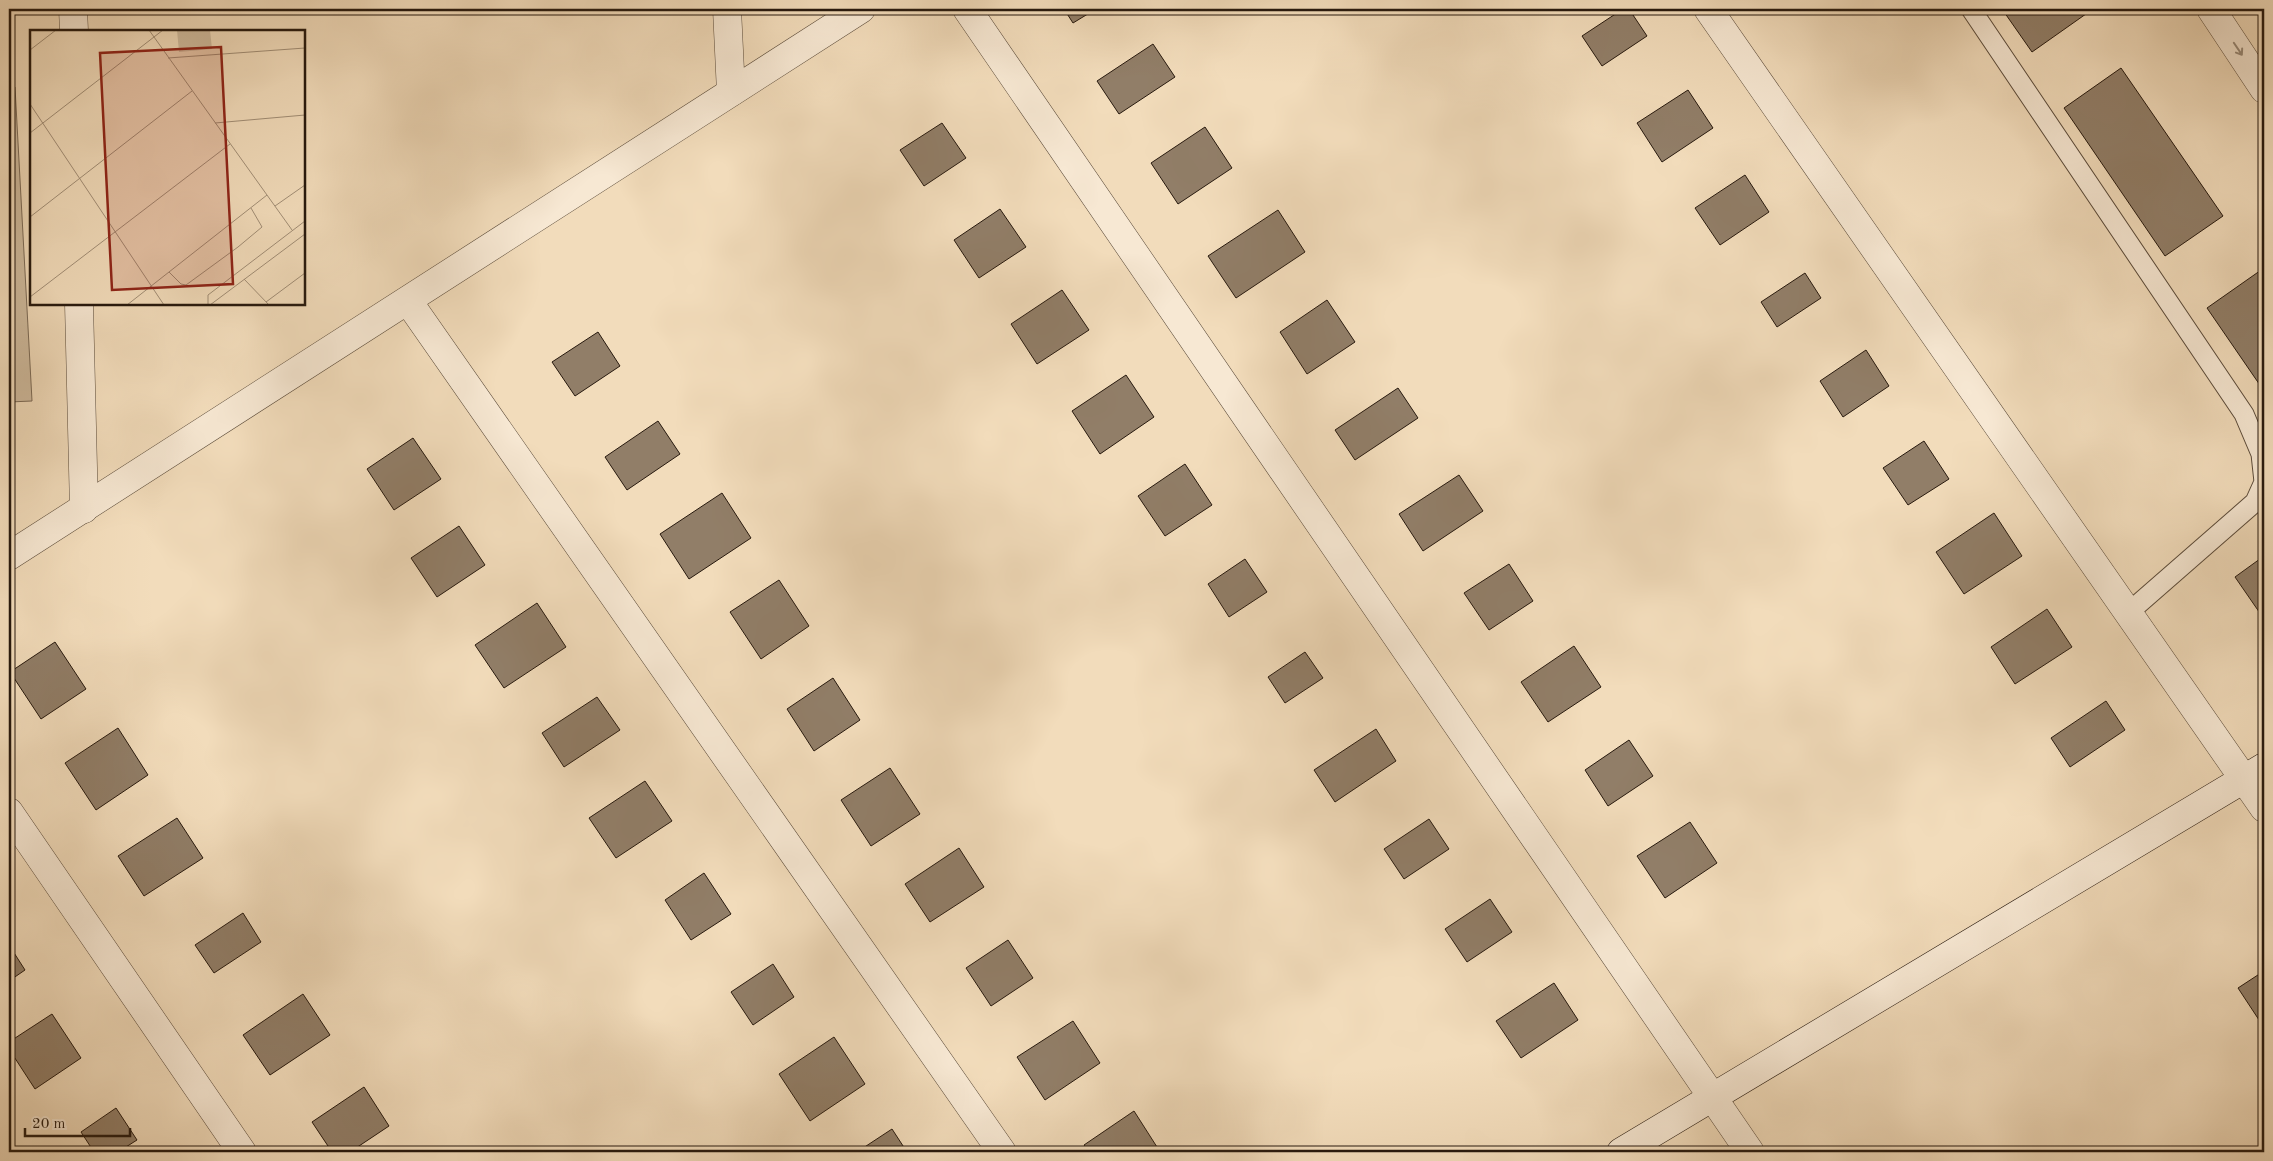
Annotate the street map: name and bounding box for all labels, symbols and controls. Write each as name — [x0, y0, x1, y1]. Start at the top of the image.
inset map — [30, 30, 305, 305]
one-way arrow — [2233, 41, 2243, 55]
scale bar — [25, 1106, 130, 1138]
text: 20 m — [32, 1117, 66, 1132]

